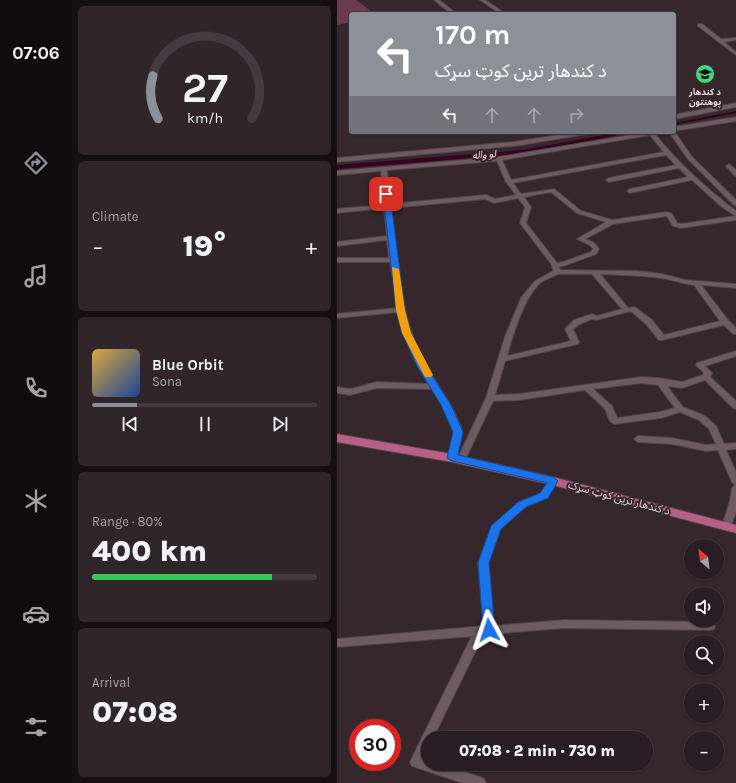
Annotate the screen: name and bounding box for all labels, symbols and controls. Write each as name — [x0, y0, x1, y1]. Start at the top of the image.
text: 170 m — [435, 18, 510, 51]
icon: left — [369, 28, 421, 80]
text: 07:06 — [12, 42, 60, 64]
text: د کندهار ترين کوټ سړک — [435, 60, 607, 82]
school or university icon: د کندهار پوهنتون — [694, 63, 716, 85]
text: 27 — [182, 64, 227, 112]
place label: د کندهار پوهنتون — [688, 87, 721, 109]
icon: left — [439, 104, 461, 126]
icon: ahead — [481, 104, 503, 126]
icon: ahead — [523, 104, 545, 126]
icon: right — [565, 104, 587, 126]
text: km/h — [186, 109, 223, 126]
water label: لو واله — [472, 148, 498, 162]
icon: directions — [22, 149, 50, 177]
pin — [369, 177, 403, 211]
icon: arrive — [375, 183, 397, 205]
text: Climate — [92, 209, 138, 224]
text: 19° — [183, 228, 226, 264]
text: − — [92, 234, 104, 260]
text: + — [305, 234, 317, 260]
icon: music — [22, 262, 50, 290]
text: Blue Orbit — [152, 356, 224, 374]
icon: phone — [22, 374, 50, 402]
text: Sona — [152, 374, 182, 389]
icon: previous — [119, 413, 141, 435]
icon: pause — [194, 413, 216, 435]
icon: next — [269, 413, 291, 435]
street label: د کندهار ترين کوټ سړک — [567, 478, 671, 518]
icon: climate — [22, 487, 50, 515]
text: Range · 80% — [92, 514, 163, 529]
text: 400 km — [92, 533, 207, 569]
north arrow — [684, 539, 724, 579]
map controls — [684, 539, 724, 771]
button: sound — [684, 587, 724, 627]
icon: car — [22, 600, 50, 628]
position arrow — [468, 609, 510, 651]
button: search — [684, 635, 724, 675]
text: Arrival — [92, 675, 130, 690]
button: + — [684, 683, 724, 723]
text: 07:08 — [92, 694, 178, 730]
icon: filters — [22, 713, 50, 741]
speed limit sign: 30 — [349, 719, 401, 771]
button: − — [684, 731, 724, 771]
text: 07:08 · 2 min · 730 m — [459, 742, 615, 760]

